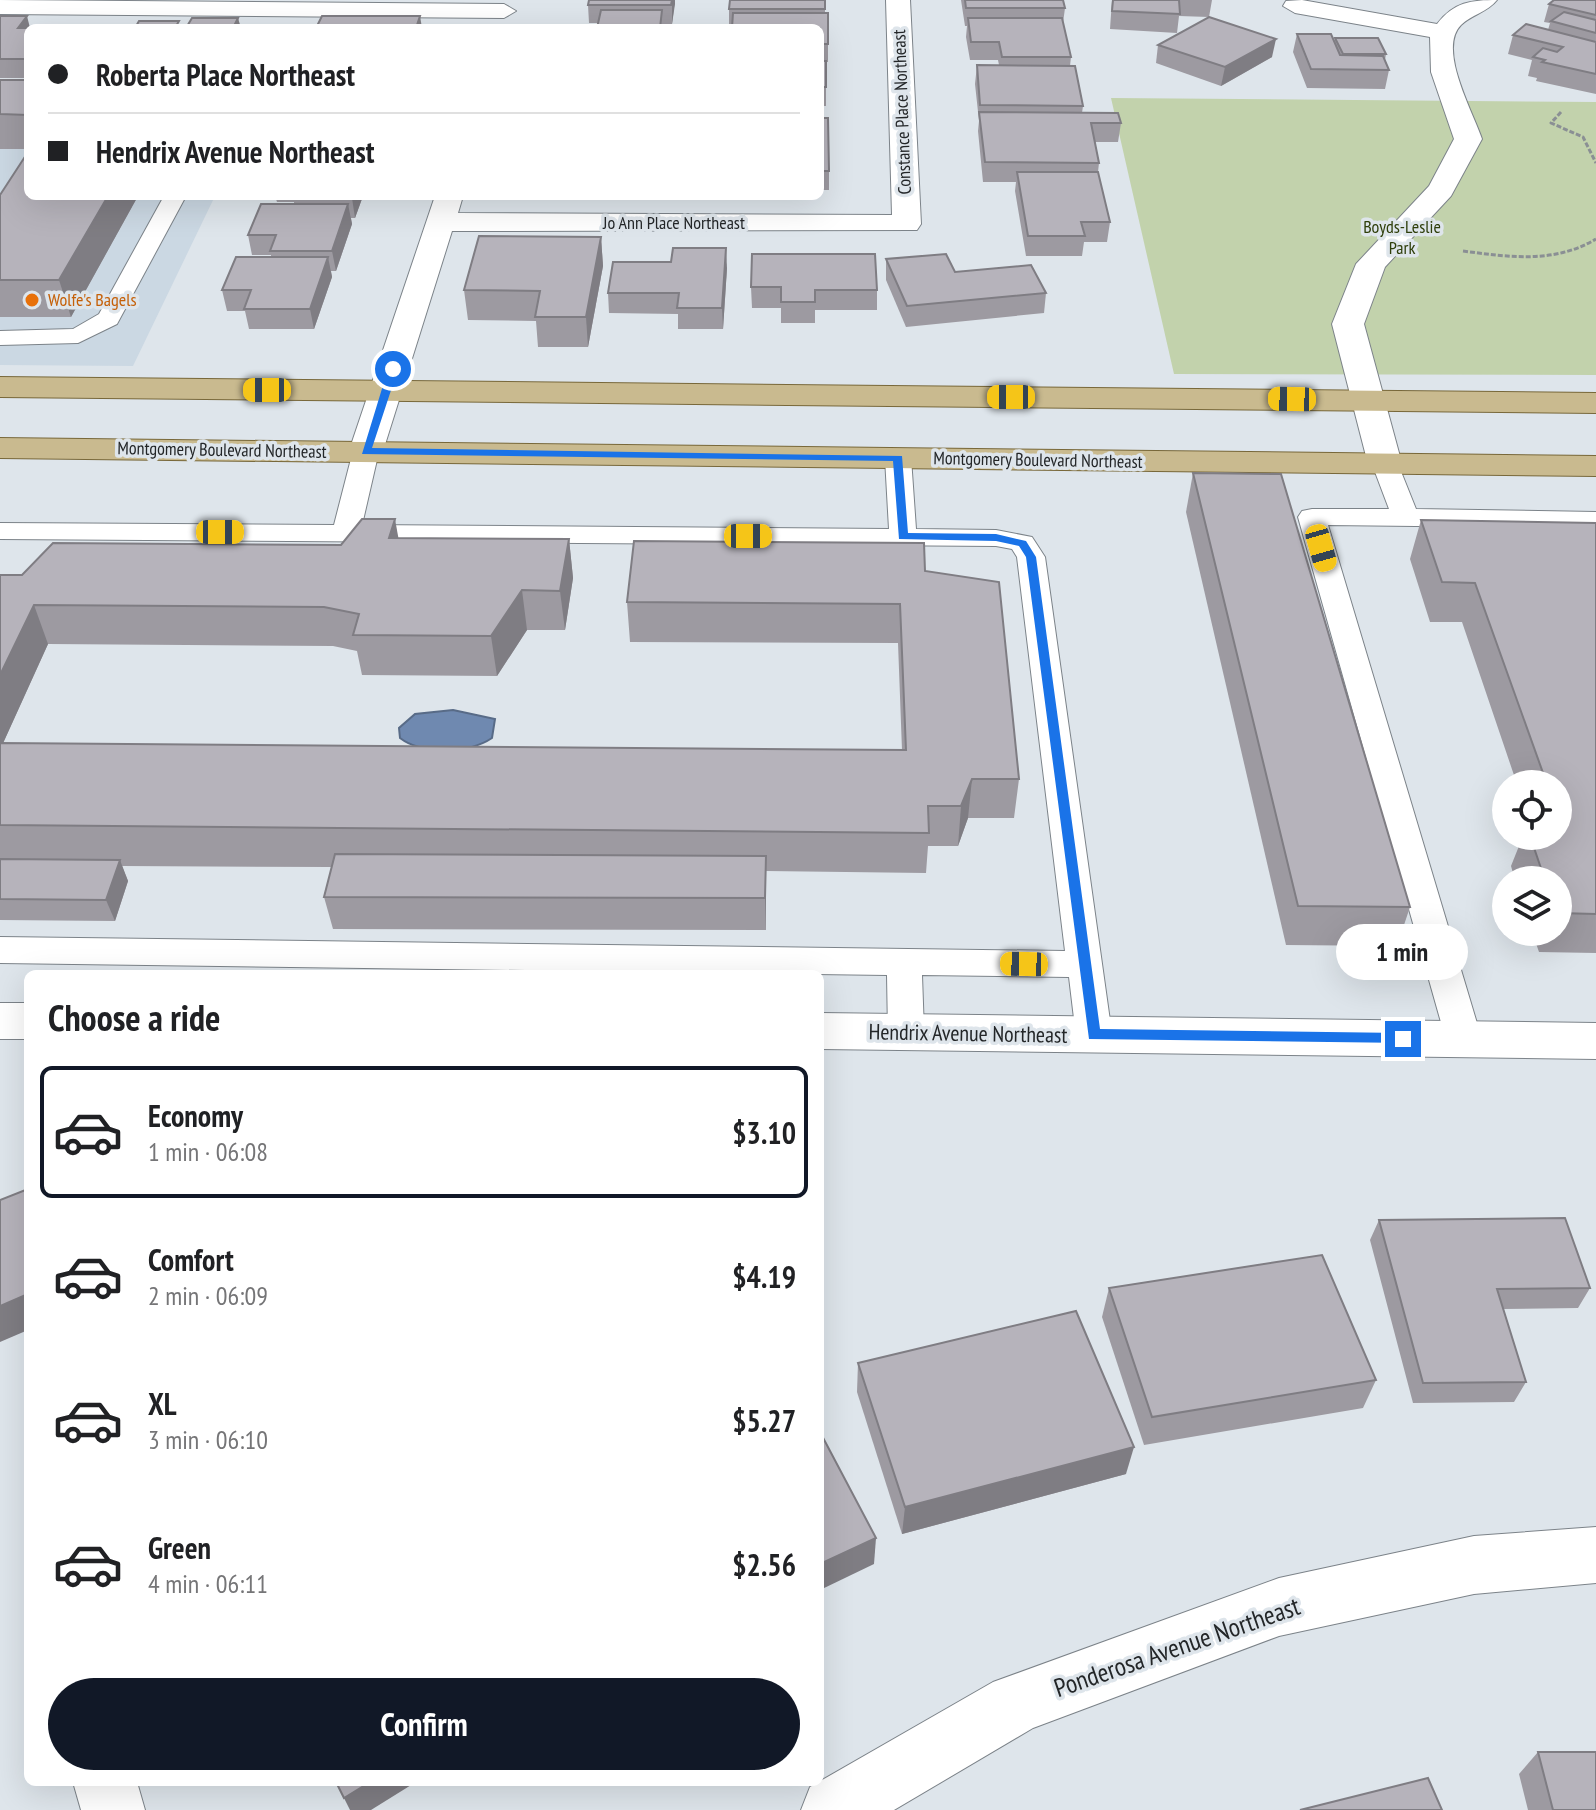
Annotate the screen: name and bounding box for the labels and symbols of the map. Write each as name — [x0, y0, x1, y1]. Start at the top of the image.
street label: Constance Place Northeast — [887, 29, 916, 195]
street label: Jo Ann Place Northeast — [602, 211, 745, 234]
park label: Boyds-Leslie Park — [1363, 215, 1441, 259]
place label: Wolfe's Bagels — [48, 288, 137, 311]
marker: Wolfe's Bagels — [23, 291, 41, 309]
route start — [375, 351, 411, 387]
car — [243, 378, 291, 402]
car — [987, 385, 1035, 409]
car — [1268, 387, 1316, 411]
street label: Montgomery Boulevard Northeast — [117, 436, 327, 463]
street label: Montgomery Boulevard Northeast — [933, 446, 1143, 473]
car — [196, 520, 244, 544]
car — [1303, 522, 1339, 574]
car — [724, 524, 772, 548]
callout: 1 min — [1337, 923, 1469, 979]
car — [1000, 952, 1048, 976]
street label: Hendrix Avenue Northeast — [868, 1017, 1068, 1049]
route end — [1385, 1021, 1421, 1057]
street label: Ponderosa Avenue Northeast — [1050, 1589, 1304, 1704]

